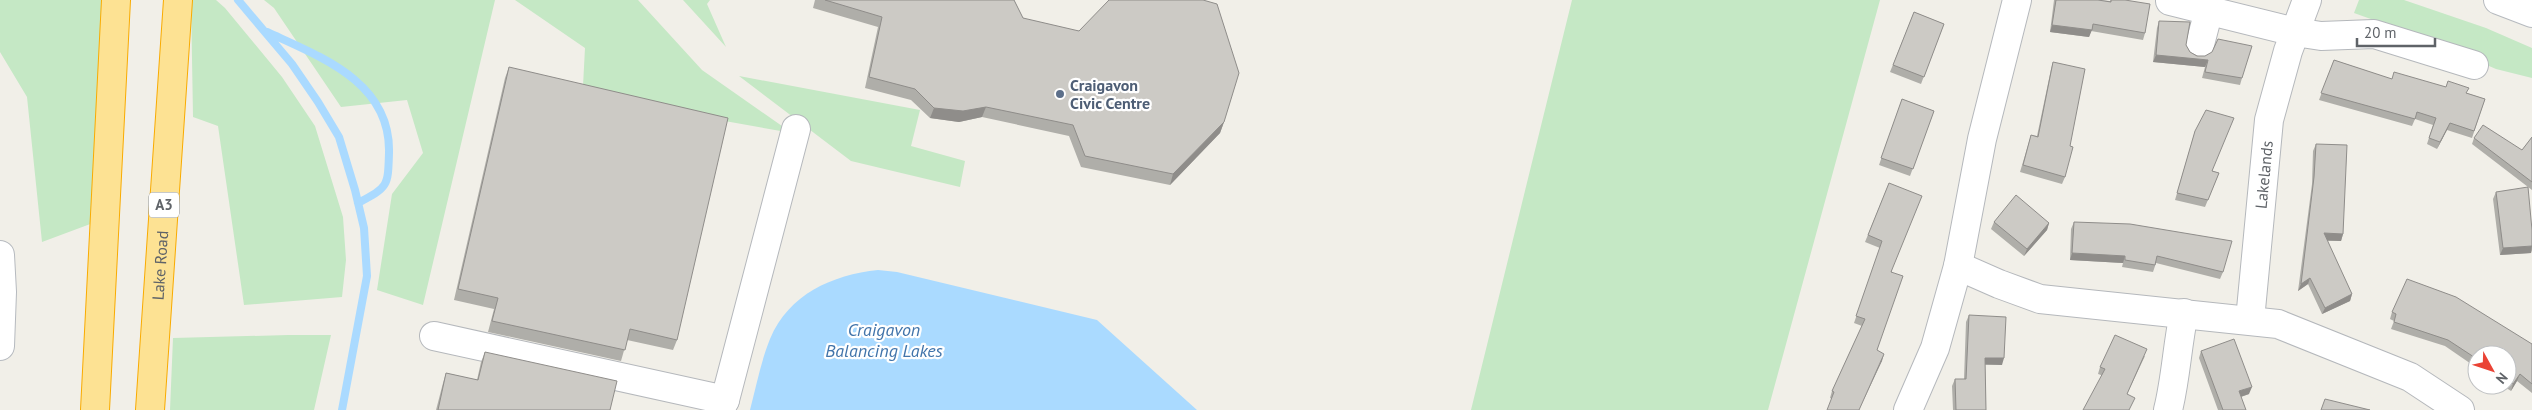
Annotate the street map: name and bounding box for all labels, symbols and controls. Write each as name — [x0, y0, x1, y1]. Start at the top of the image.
scale bar — [2357, 15, 2434, 47]
text: 20 m — [2364, 23, 2397, 42]
place label: Craigavon Civic Centre — [1070, 75, 1150, 113]
marker: Craigavon Civic Centre — [1054, 88, 1066, 100]
street label: Lakelands — [2251, 139, 2277, 210]
road number: A3 — [149, 192, 179, 218]
street label: Lake Road — [148, 230, 172, 301]
water label: Craigavon Balancing Lakes — [825, 318, 944, 362]
north arrow — [2467, 345, 2517, 395]
text: N — [2492, 369, 2512, 388]

